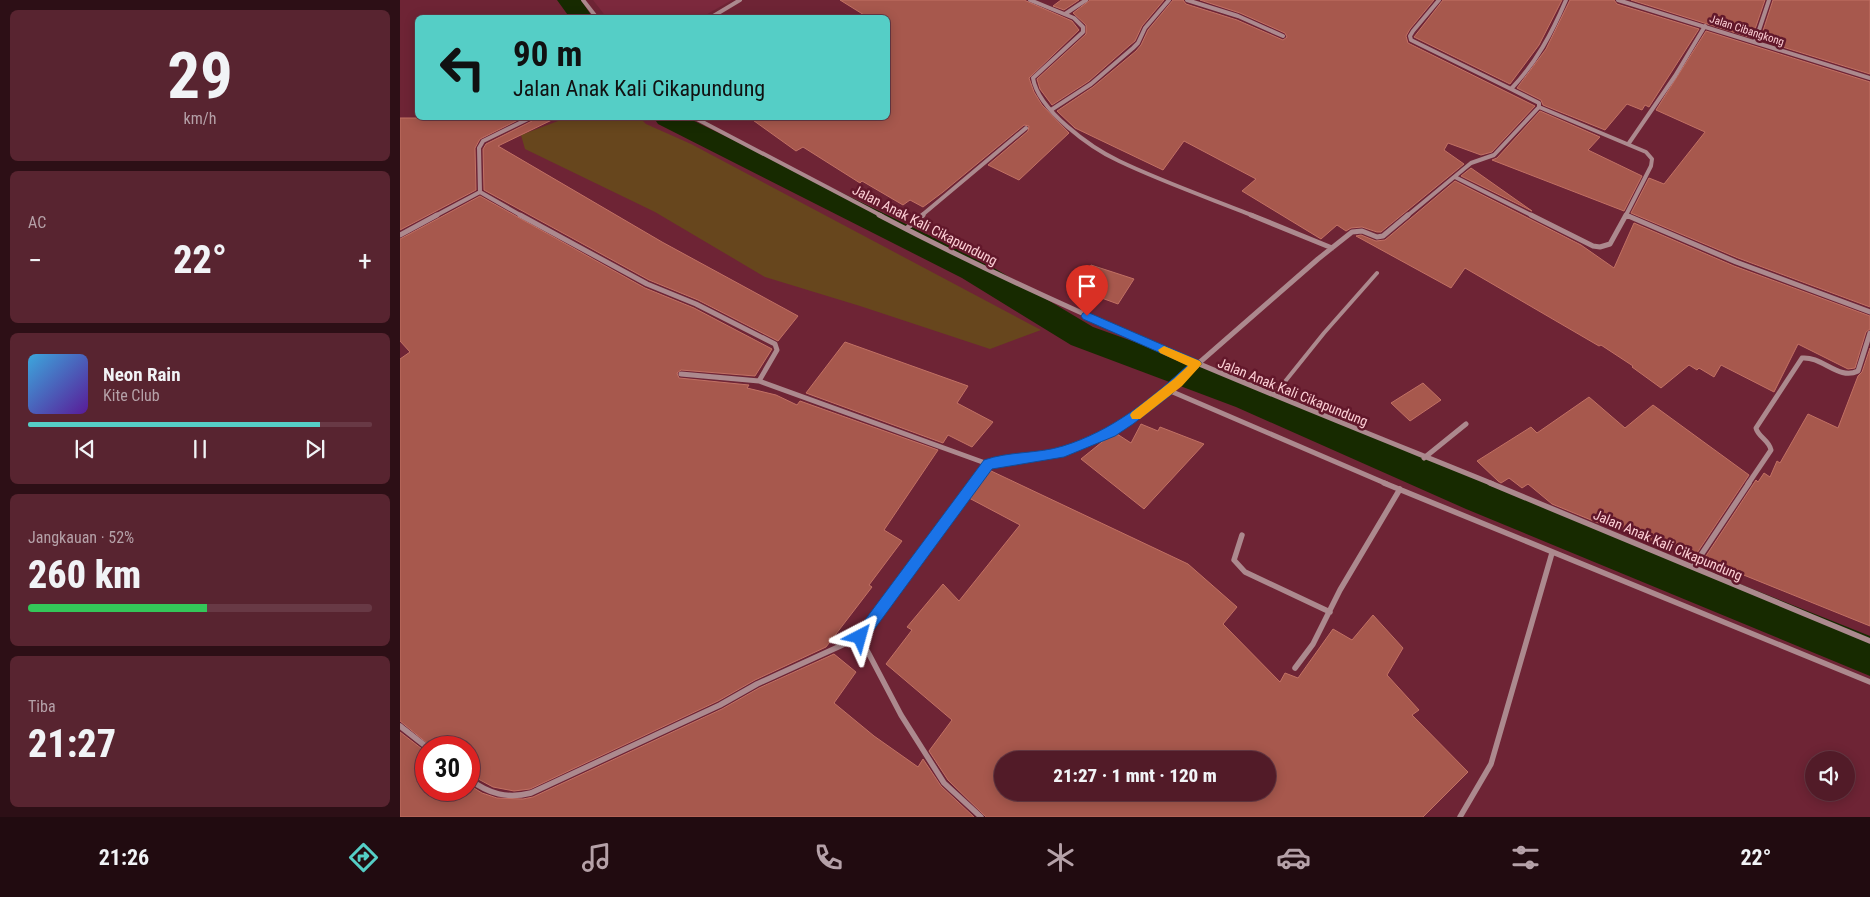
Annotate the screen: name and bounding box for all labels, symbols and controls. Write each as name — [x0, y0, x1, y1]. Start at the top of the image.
street label: Jalan Cibangkong — [1708, 12, 1786, 49]
text: 90 m — [513, 34, 582, 75]
icon: left — [430, 35, 495, 100]
text: 29 — [167, 38, 233, 114]
text: Jalan Anak Kali Cikapundung — [513, 76, 765, 101]
text: km/h — [184, 109, 216, 128]
street label: Jalan Anak Kali Cikapundung — [850, 181, 1000, 269]
text: AC — [28, 213, 46, 232]
text: 22° — [173, 238, 227, 282]
text: − — [28, 244, 42, 277]
text: + — [358, 244, 372, 277]
pin — [1066, 265, 1108, 316]
icon: arrive — [1073, 272, 1101, 300]
street label: Jalan Anak Kali Cikapundung — [1216, 355, 1370, 429]
text: Neon Rain — [103, 363, 181, 386]
text: Kite Club — [103, 386, 160, 405]
icon: previous — [71, 435, 99, 463]
icon: pause — [186, 435, 214, 463]
icon: next — [301, 435, 329, 463]
street label: Jalan Anak Kali Cikapundung — [1591, 506, 1745, 584]
text: Jangkauan · 52% — [28, 528, 134, 547]
text: 260 km — [28, 553, 141, 597]
position arrow — [833, 610, 885, 662]
text: Tiba — [28, 697, 56, 716]
text: 21:27 — [28, 722, 116, 766]
speed limit sign: 30 — [415, 736, 480, 801]
map controls — [1805, 751, 1855, 801]
button: sound — [1805, 751, 1855, 801]
text: 21:27 · 1 mnt · 120 m — [1053, 764, 1217, 787]
icon: directions — [346, 840, 381, 875]
icon: music — [579, 840, 614, 875]
icon: phone — [811, 840, 846, 875]
icon: climate — [1043, 840, 1078, 875]
icon: car — [1276, 840, 1311, 875]
icon: filters — [1508, 840, 1543, 875]
text: 21:26 — [99, 845, 149, 870]
text: 22° — [1740, 845, 1771, 870]

